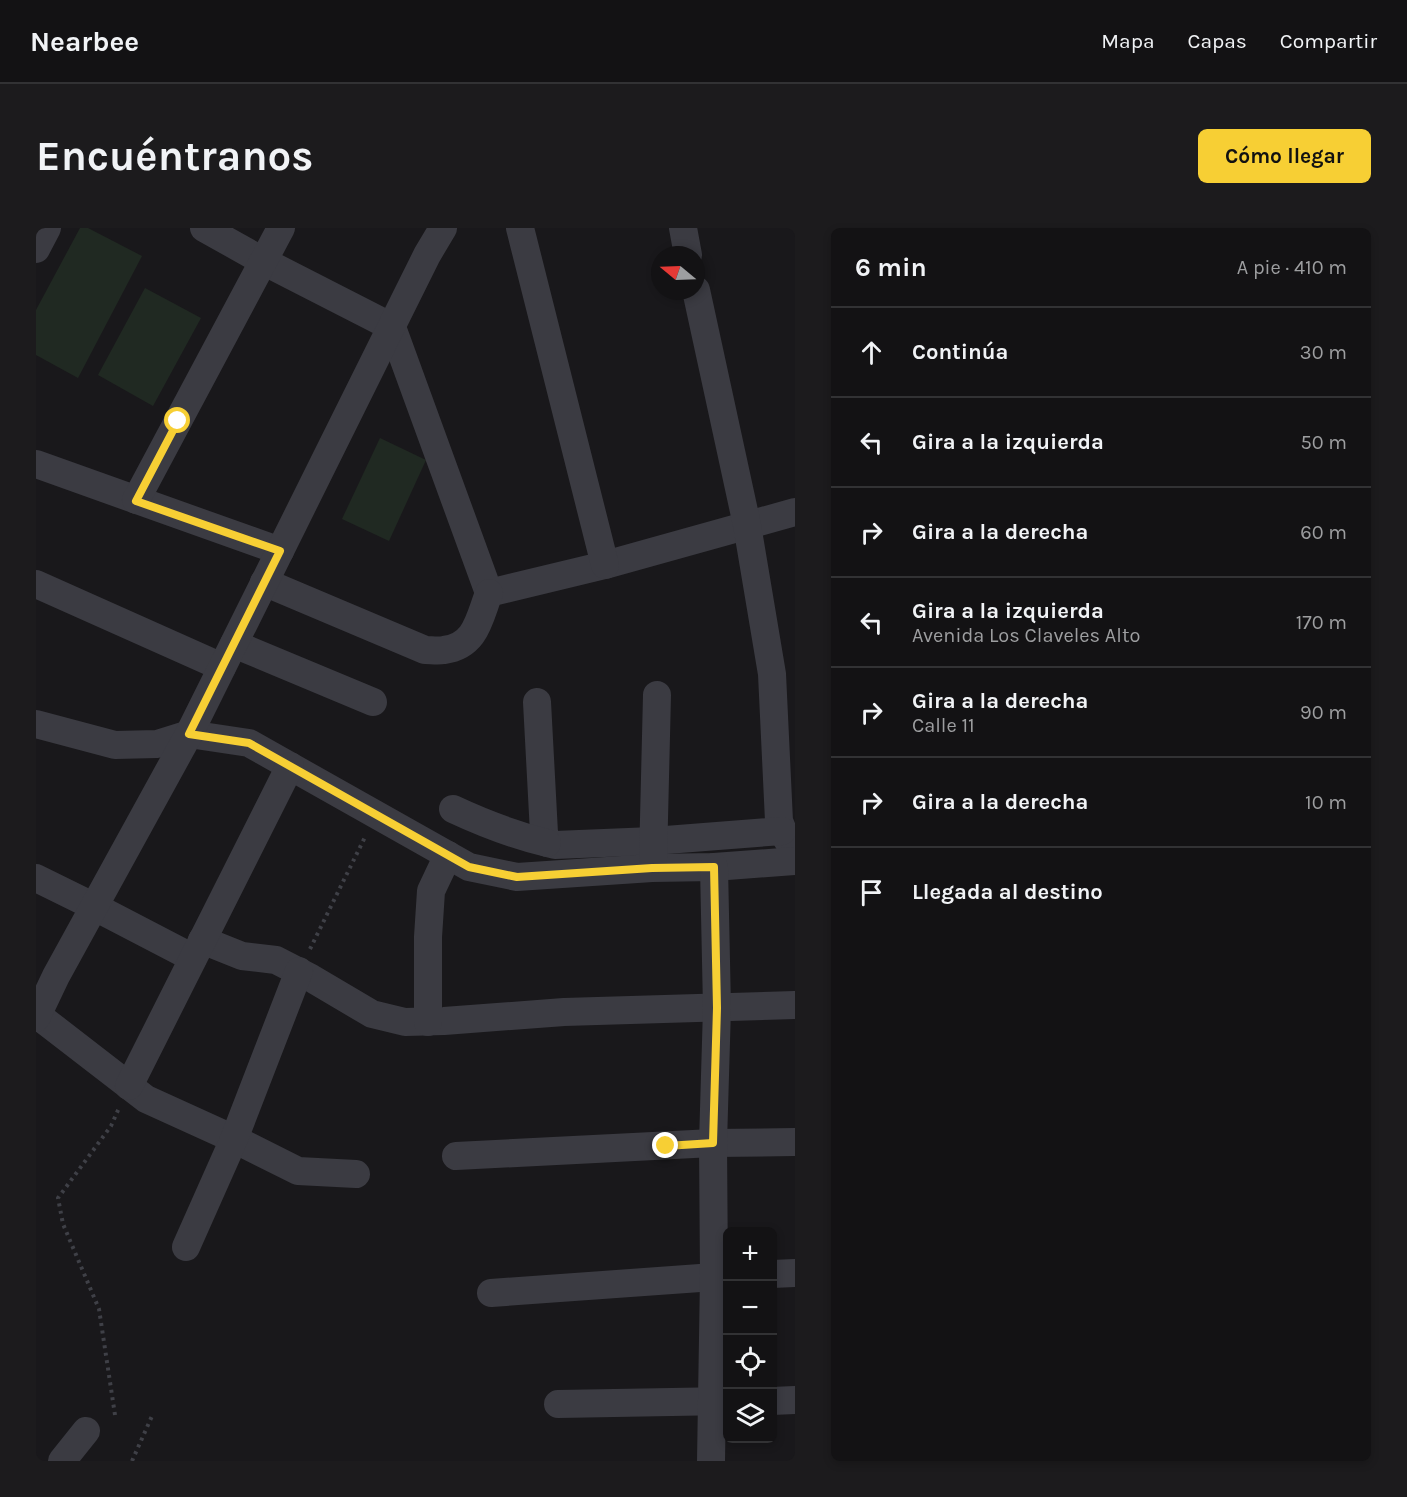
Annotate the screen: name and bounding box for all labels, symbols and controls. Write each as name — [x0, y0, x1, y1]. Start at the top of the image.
text: Nearbee — [30, 25, 139, 58]
text: Mapa — [1101, 29, 1155, 53]
text: Capas — [1188, 29, 1247, 53]
text: Compartir — [1280, 29, 1377, 53]
button: Cómo llegar — [1198, 129, 1371, 183]
text: Encuéntranos — [36, 131, 314, 181]
north arrow — [651, 246, 705, 300]
text: 6 min — [855, 252, 927, 283]
text: A pie · 410 m — [1237, 256, 1347, 279]
icon: ahead — [855, 336, 888, 369]
text: Continúa — [912, 339, 1008, 365]
text: 30 m — [1300, 341, 1347, 364]
route start — [164, 407, 190, 433]
icon: left — [855, 426, 888, 459]
text: Gira a la izquierda — [912, 429, 1104, 455]
text: 50 m — [1300, 431, 1347, 454]
icon: right — [855, 516, 888, 549]
text: Gira a la derecha — [912, 519, 1088, 545]
text: 60 m — [1300, 521, 1347, 544]
text: Gira a la izquierda — [912, 598, 1104, 624]
icon: left — [855, 606, 888, 639]
text: 170 m — [1296, 611, 1347, 634]
text: Avenida Los Claveles Alto — [912, 624, 1140, 647]
text: Gira a la derecha — [912, 688, 1088, 714]
icon: right — [855, 696, 888, 729]
text: 90 m — [1300, 701, 1347, 724]
text: Calle 11 — [912, 714, 975, 737]
icon: right — [855, 786, 888, 819]
text: Gira a la derecha — [912, 789, 1088, 815]
text: 10 m — [1305, 791, 1347, 814]
icon: arrive — [855, 876, 888, 909]
text: Llegada al destino — [912, 879, 1103, 905]
route end — [652, 1132, 678, 1158]
map controls — [723, 1227, 777, 1443]
button: + — [723, 1227, 777, 1281]
button: − — [723, 1281, 777, 1335]
button: locate — [723, 1335, 777, 1389]
button: layers — [723, 1389, 777, 1443]

